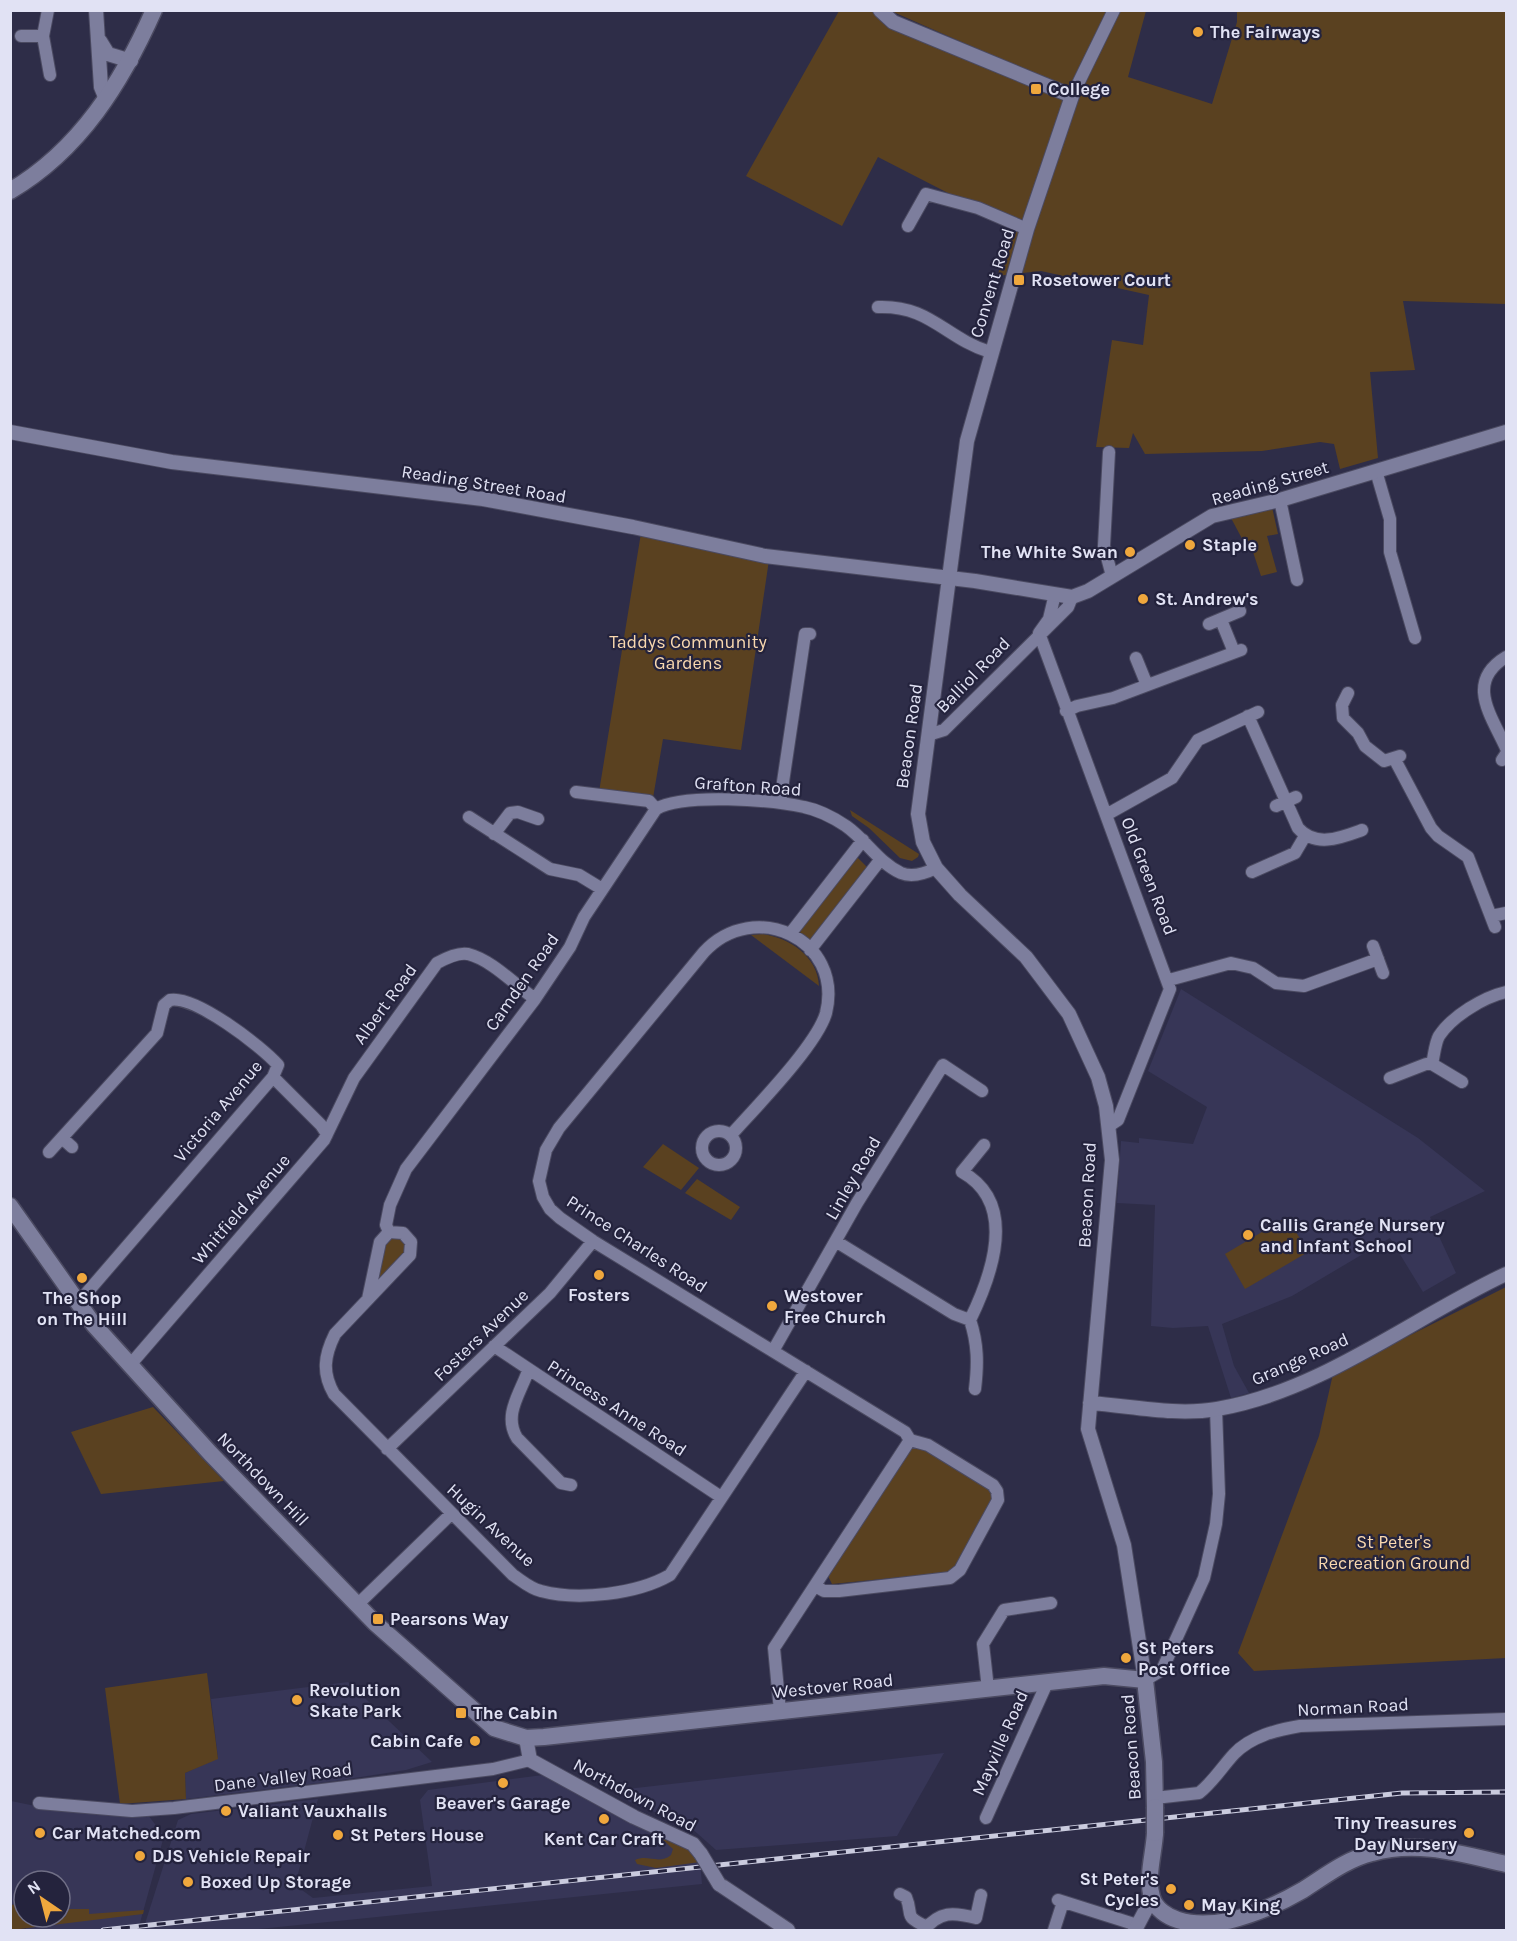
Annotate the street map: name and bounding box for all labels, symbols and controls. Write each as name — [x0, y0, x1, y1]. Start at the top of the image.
place label: The Fairways — [1210, 21, 1321, 43]
marker: The Fairways — [1191, 25, 1205, 39]
place label: College — [1048, 78, 1110, 100]
marker: College — [1029, 82, 1043, 96]
street label: Convent Road — [965, 226, 1019, 340]
place label: Rosetower Court — [1031, 269, 1171, 291]
marker: Rosetower Court — [1012, 273, 1026, 287]
street label: Reading Street — [1209, 456, 1331, 510]
street label: Reading Street Road — [400, 460, 568, 508]
place label: Staple — [1202, 534, 1257, 556]
marker: Staple — [1183, 538, 1197, 552]
place label: The White Swan — [981, 541, 1118, 563]
marker: The White Swan — [1123, 545, 1137, 559]
place label: St. Andrew's — [1155, 588, 1259, 610]
marker: St. Andrew's — [1136, 592, 1150, 606]
park label: Taddys Community Gardens — [609, 631, 767, 674]
street label: Balliol Road — [931, 632, 1015, 718]
street label: Beacon Road — [891, 682, 927, 790]
street label: Grafton Road — [694, 771, 802, 801]
street label: Old Green Road — [1116, 814, 1182, 938]
street label: Camden Road — [480, 929, 564, 1035]
street label: Albert Road — [348, 959, 422, 1049]
street label: Victoria Avenue — [169, 1055, 267, 1167]
street label: Linley Road — [820, 1132, 886, 1224]
street label: Beacon Road — [1073, 1141, 1101, 1249]
street label: Whitfield Avenue — [187, 1149, 295, 1269]
street label: Prince Charles Road — [563, 1190, 711, 1298]
place label: Callis Grange Nursery and Infant School — [1260, 1214, 1445, 1257]
marker: Callis Grange Nursery and Infant School — [1241, 1228, 1255, 1242]
marker: Fosters — [592, 1268, 606, 1282]
marker: The Shop on The Hill — [75, 1271, 89, 1285]
street label: Fosters Avenue — [429, 1284, 533, 1386]
place label: Fosters — [568, 1284, 630, 1306]
place label: Westover Free Church — [784, 1285, 886, 1328]
place label: The Shop on The Hill — [37, 1287, 127, 1330]
marker: Westover Free Church — [765, 1299, 779, 1313]
street label: Grange Road — [1248, 1328, 1352, 1390]
street label: Princess Anne Road — [543, 1355, 691, 1461]
street label: Northdown Hill — [213, 1427, 313, 1531]
street label: Hugin Avenue — [442, 1478, 540, 1572]
park label: St Peter's Recreation Ground — [1318, 1531, 1470, 1574]
place label: Pearsons Way — [390, 1608, 508, 1630]
marker: Pearsons Way — [371, 1612, 385, 1626]
place label: St Peters Post Office — [1138, 1637, 1230, 1680]
marker: St Peters Post Office — [1119, 1651, 1133, 1665]
street label: Westover Road — [772, 1669, 894, 1703]
place label: Revolution Skate Park — [309, 1679, 402, 1722]
street label: Mayville Road — [967, 1687, 1033, 1799]
marker: Revolution Skate Park — [290, 1693, 304, 1707]
street label: Beacon Road — [1116, 1693, 1146, 1801]
street label: Norman Road — [1297, 1693, 1409, 1721]
place label: The Cabin — [473, 1702, 558, 1724]
marker: The Cabin — [454, 1706, 468, 1720]
place label: Cabin Cafe — [370, 1730, 463, 1752]
marker: Cabin Cafe — [468, 1734, 482, 1748]
street label: Northdown Road — [570, 1753, 700, 1837]
street label: Dane Valley Road — [213, 1758, 353, 1796]
marker: Beaver's Garage — [496, 1776, 510, 1790]
place label: Beaver's Garage — [435, 1792, 571, 1814]
place label: Valiant Vauxhalls — [238, 1800, 388, 1822]
marker: Valiant Vauxhalls — [219, 1804, 233, 1818]
marker: Kent Car Craft — [597, 1812, 611, 1826]
place label: Tiny Treasures Day Nursery — [1335, 1812, 1457, 1855]
place label: Car Matched.com — [52, 1822, 201, 1844]
place label: St Peters House — [350, 1824, 484, 1846]
marker: Car Matched.com — [33, 1826, 47, 1840]
marker: Tiny Treasures Day Nursery — [1462, 1826, 1476, 1840]
marker: St Peters House — [331, 1828, 345, 1842]
place label: Kent Car Craft — [544, 1828, 664, 1850]
place label: DJS Vehicle Repair — [152, 1845, 310, 1867]
marker: DJS Vehicle Repair — [133, 1849, 147, 1863]
place label: St Peter's Cycles — [1079, 1868, 1159, 1911]
north arrow — [12, 1869, 72, 1929]
place label: Boxed Up Storage — [200, 1871, 351, 1893]
marker: Boxed Up Storage — [181, 1875, 195, 1889]
text: N — [24, 1876, 44, 1898]
marker: St Peter's Cycles — [1164, 1882, 1178, 1896]
place label: May King — [1201, 1894, 1281, 1916]
marker: May King — [1182, 1898, 1196, 1912]

